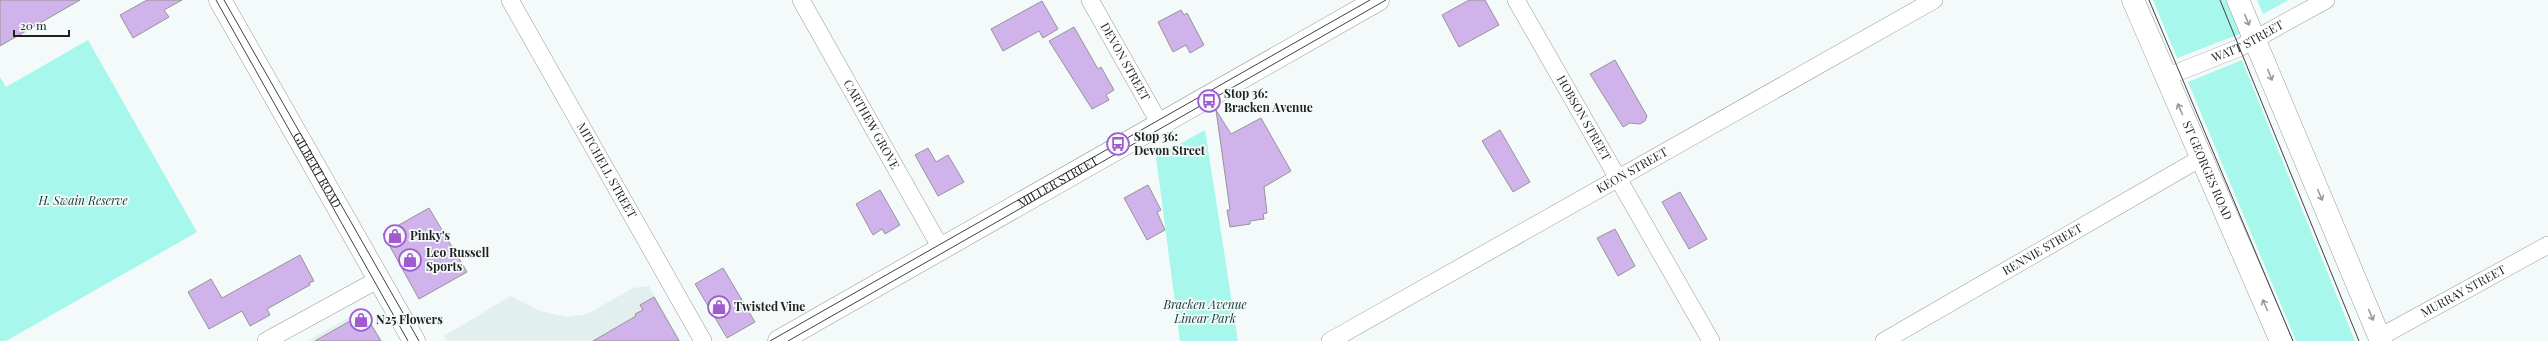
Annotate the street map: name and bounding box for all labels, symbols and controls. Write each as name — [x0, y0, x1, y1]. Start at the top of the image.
scale bar — [14, 12, 69, 38]
one-way arrow — [2243, 13, 2251, 25]
street label: WATT STREET — [2208, 16, 2286, 66]
text: 20 m — [20, 17, 47, 33]
street label: DEVON STREET — [1097, 19, 1154, 104]
one-way arrow — [2267, 69, 2274, 81]
street label: HOBSON STREET — [1554, 72, 1615, 164]
street label: CARTHEW GROVE — [840, 76, 904, 172]
place label: Stop 36: Bracken Avenue — [1224, 85, 1313, 115]
bus stop icon: Stop 36: Bracken Avenue — [1196, 88, 1222, 114]
one-way arrow — [2176, 103, 2183, 115]
street label: ST GEORGES ROAD — [2179, 118, 2237, 223]
street label: MITCHELL STREET — [574, 119, 641, 221]
place label: Stop 36: Devon Street — [1134, 128, 1206, 158]
street label: GILBERT ROAD — [290, 129, 346, 211]
bus stop icon: Stop 36: Devon Street — [1105, 131, 1131, 157]
street label: KEON STREET — [1593, 143, 1671, 196]
street label: MILLER STREET — [1014, 152, 1101, 211]
one-way arrow — [2317, 189, 2324, 201]
park label: H. Swain Reserve — [37, 192, 128, 208]
street label: RENNIE STREET — [1999, 219, 2086, 278]
shop icon: Pinky's — [382, 223, 408, 249]
place label: Pinky's — [410, 227, 450, 243]
place label: Leo Russell Sports — [426, 244, 489, 274]
shop icon: Leo Russell Sports — [397, 247, 423, 273]
street label: MURRAY STREET — [2417, 260, 2509, 320]
shop icon: Twisted Vine — [706, 294, 732, 320]
park label: Bracken Avenue Linear Park — [1162, 296, 1247, 326]
place label: Twisted Vine — [734, 298, 805, 314]
one-way arrow — [2261, 300, 2268, 312]
shop icon: N25 Flowers — [348, 307, 374, 333]
one-way arrow — [2367, 309, 2375, 321]
place label: N25 Flowers — [376, 311, 443, 327]

